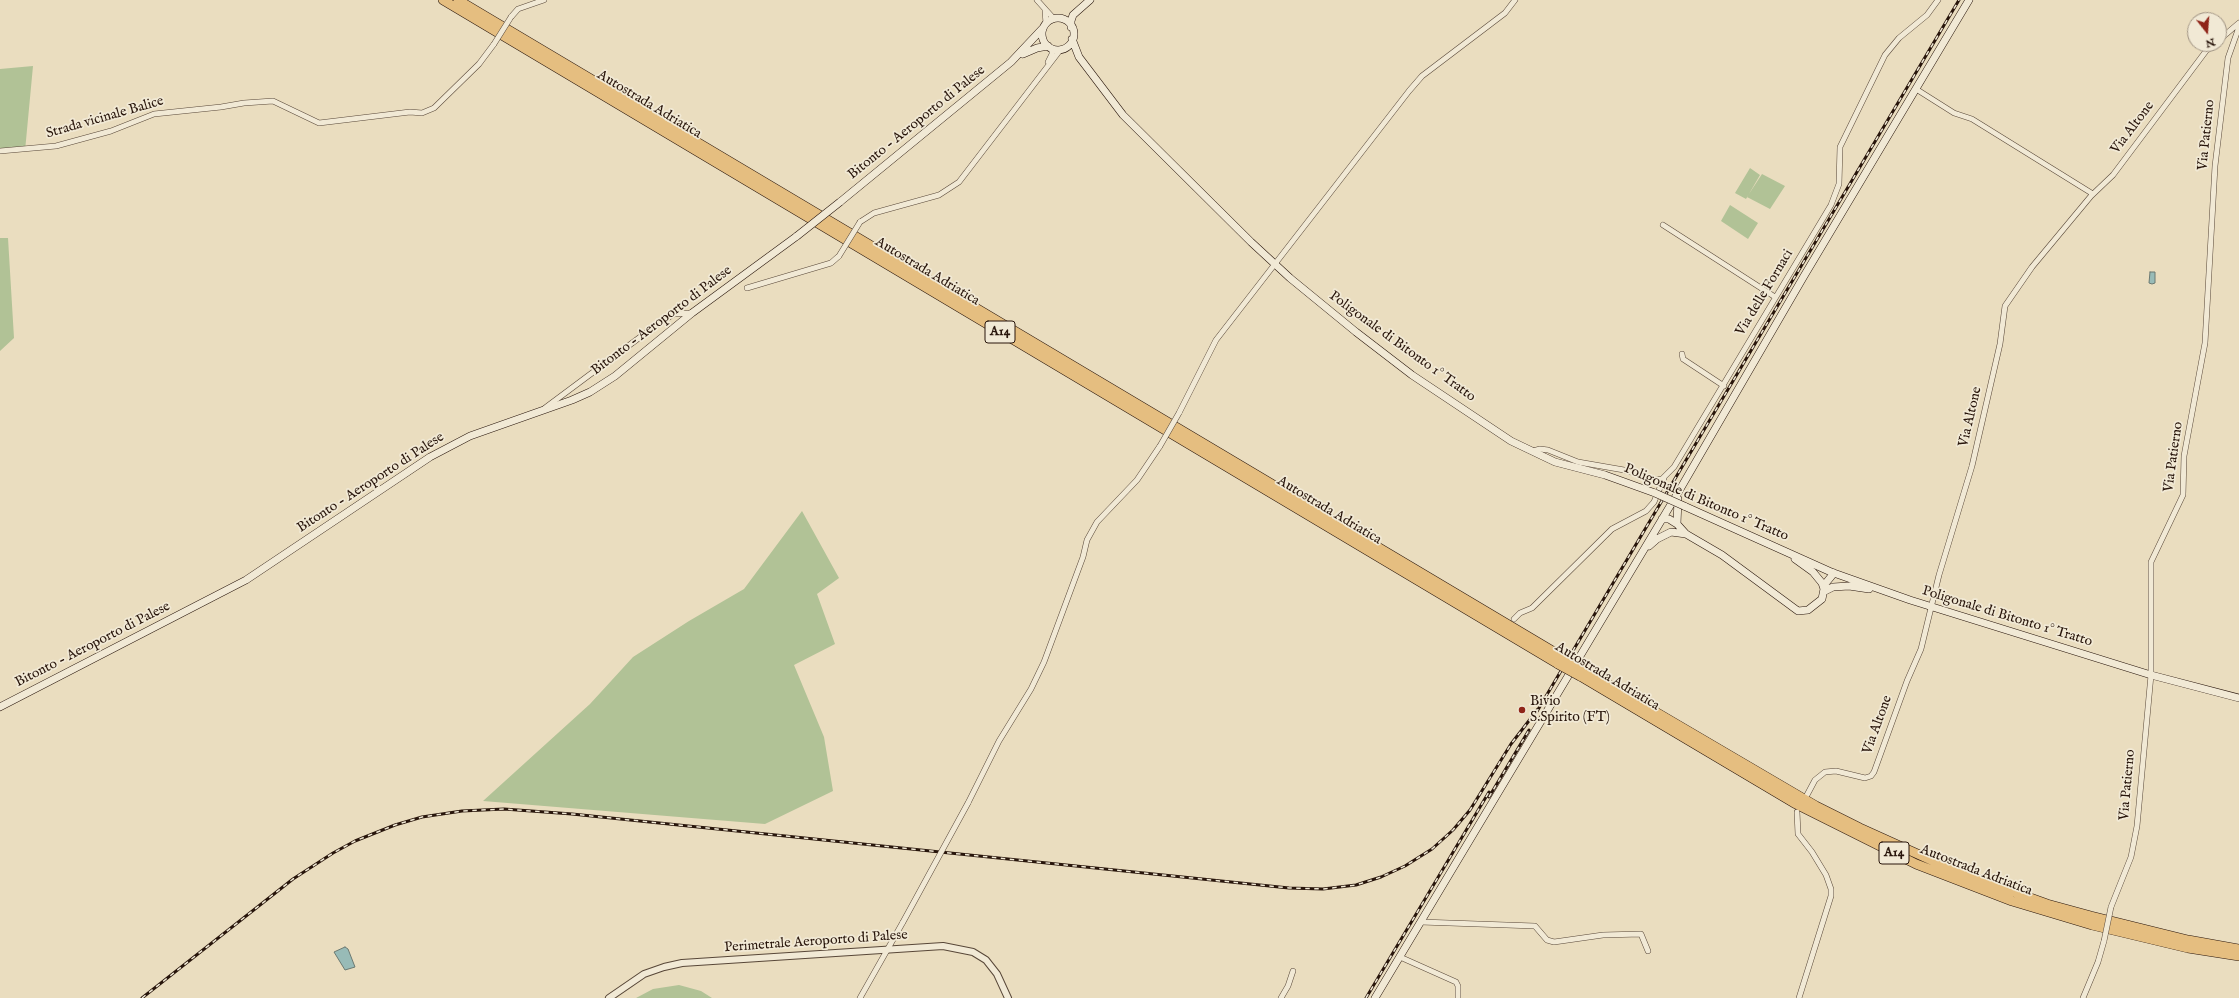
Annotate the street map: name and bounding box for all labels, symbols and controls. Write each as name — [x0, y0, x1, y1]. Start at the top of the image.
north arrow — [2187, 12, 2227, 52]
text: N — [2204, 34, 2217, 51]
street label: Bitonto - Aeroporto di Palese — [845, 62, 989, 184]
street label: Autostrada Adriatica — [594, 67, 704, 143]
street label: Strada vicinale Balice — [44, 93, 166, 143]
street label: Via Altone — [2108, 98, 2158, 158]
street label: Via Patierno — [2195, 99, 2219, 171]
street label: Autostrada Adriatica — [872, 234, 982, 310]
street label: Via delle Fornaci — [1733, 247, 1797, 339]
street label: Bitonto - Aeroporto di Palese — [588, 263, 736, 379]
street label: Poligonale di Bitonto 1° Tratto — [1325, 288, 1479, 406]
road number: A14 — [985, 321, 1015, 343]
street label: Via Altone — [1956, 385, 1986, 449]
street label: Via Patierno — [2161, 421, 2187, 493]
street label: Bitonto - Aeroporto di Palese — [294, 429, 448, 537]
street label: Poligonale di Bitonto 1° Tratto — [1621, 461, 1791, 545]
street label: Autostrada Adriatica — [1274, 473, 1384, 549]
street label: Poligonale di Bitonto 1° Tratto — [1920, 583, 2094, 651]
street label: Bitonto - Aeroporto di Palese — [13, 599, 173, 691]
street label: Autostrada Adriatica — [1552, 639, 1662, 715]
street label: Via Altone — [1860, 693, 1896, 757]
place label: Bivio S.Spirito (FT) — [1530, 694, 1610, 726]
marker: Bivio S.Spirito (FT) — [1517, 705, 1527, 715]
street label: Via Patierno — [2117, 749, 2139, 821]
road number: A14 — [1879, 842, 1909, 864]
street label: Autostrada Adriatica — [1917, 842, 2035, 900]
street label: Perimetrale Aeroporto di Palese — [724, 927, 908, 957]

